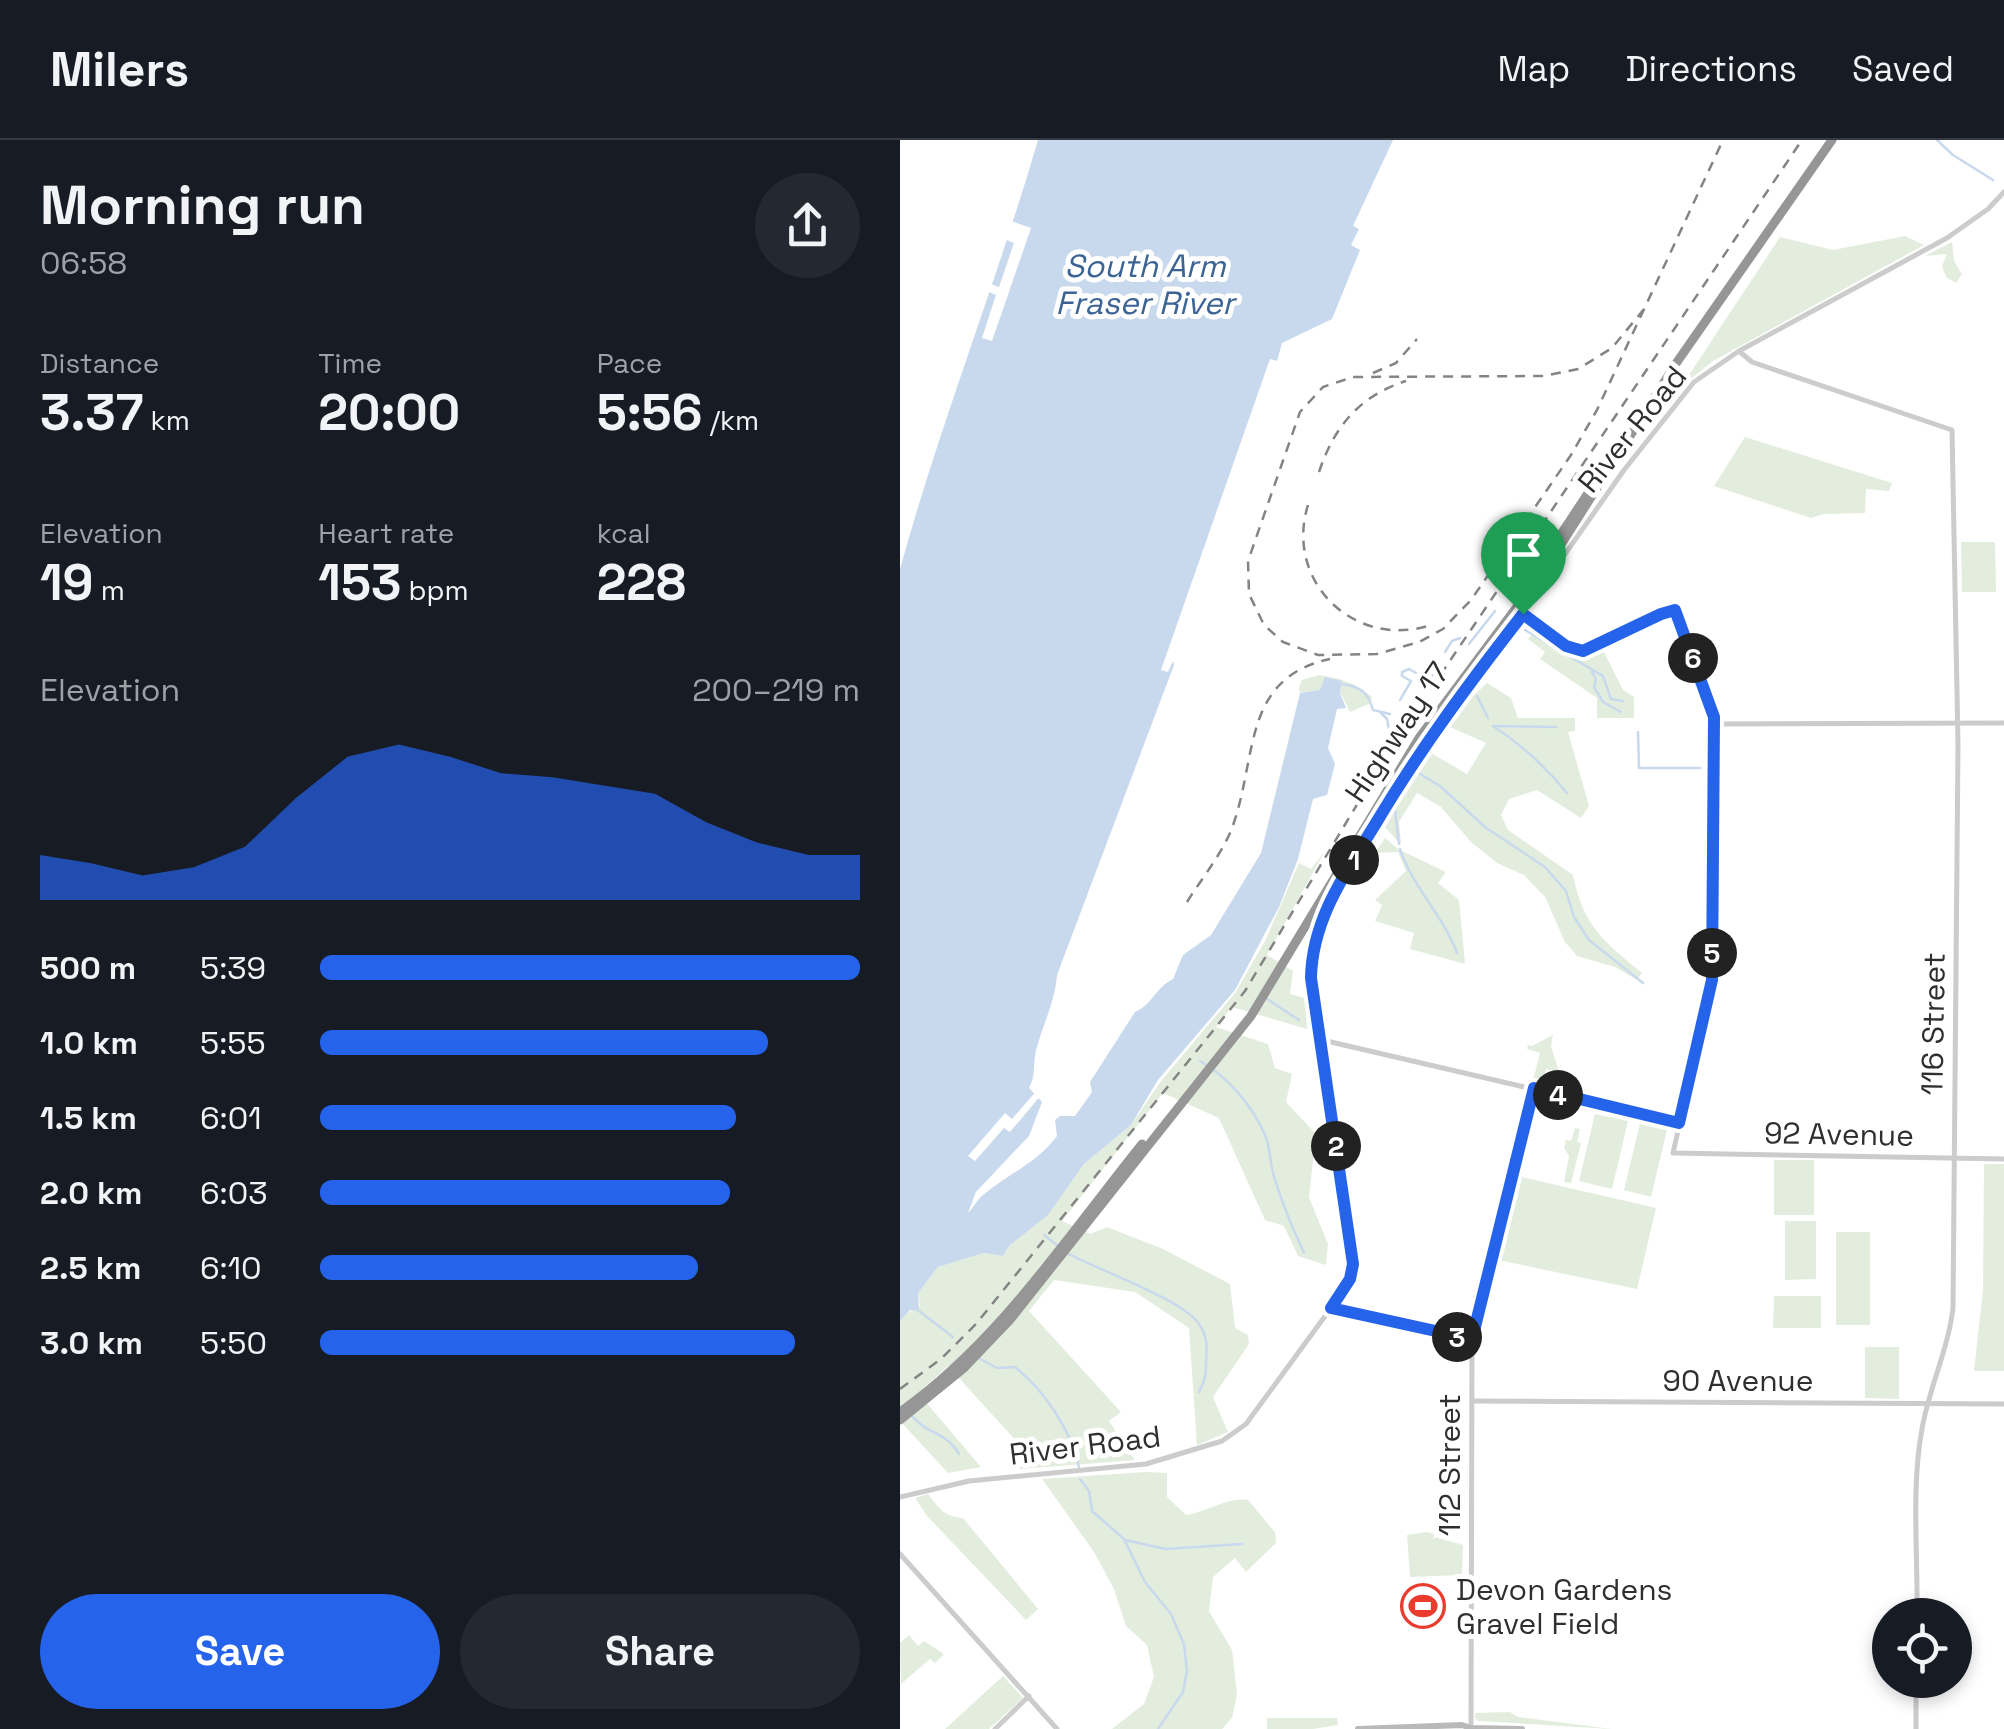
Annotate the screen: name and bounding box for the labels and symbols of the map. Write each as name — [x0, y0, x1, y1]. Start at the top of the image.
water label: South Arm Fraser River — [1056, 246, 1237, 323]
street label: River Road — [1569, 358, 1695, 500]
pin — [1481, 512, 1566, 615]
pin: 6 — [1668, 633, 1718, 683]
street label: Highway 17 — [1336, 654, 1458, 810]
pin: 1 — [1329, 835, 1379, 885]
pin: 5 — [1687, 928, 1737, 978]
street label: 116 Street — [1912, 952, 1954, 1096]
pin: 4 — [1533, 1070, 1583, 1120]
street label: 92 Avenue — [1764, 1113, 1914, 1155]
pin: 2 — [1311, 1121, 1361, 1171]
pin: 3 — [1432, 1312, 1482, 1362]
street label: 90 Avenue — [1663, 1361, 1813, 1400]
street label: 112 Street — [1430, 1394, 1469, 1536]
street label: River Road — [1007, 1416, 1163, 1474]
place label: Devon Gardens Gravel Field — [1456, 1570, 1672, 1643]
sports icon: Devon Gardens Gravel Field — [1400, 1583, 1446, 1629]

